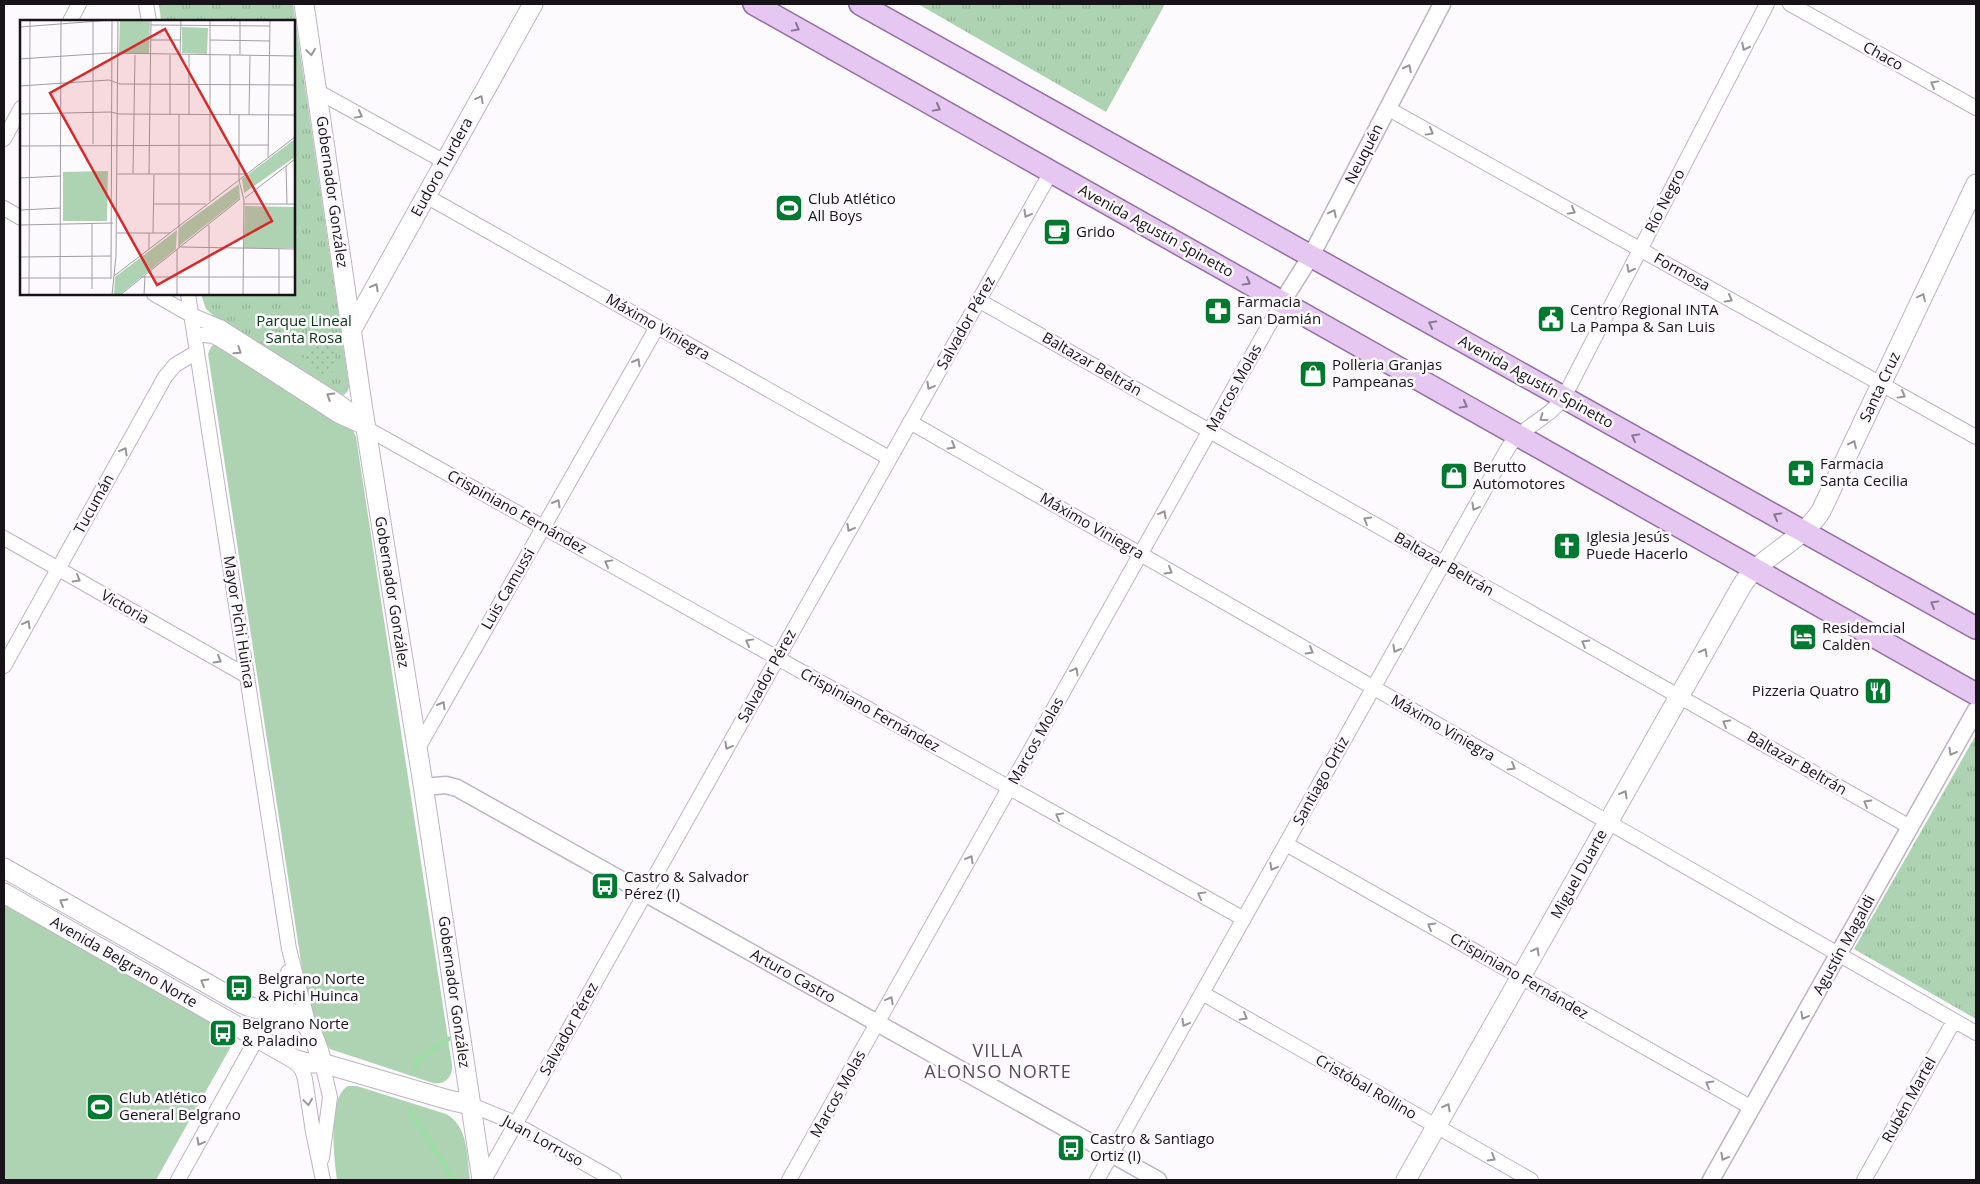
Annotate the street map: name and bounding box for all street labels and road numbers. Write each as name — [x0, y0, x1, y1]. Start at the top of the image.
street label: Chaco — [1860, 36, 1907, 74]
street label: Eudoro Turdera — [406, 113, 477, 220]
street label: Gobernador González — [312, 115, 354, 269]
street label: Neuquén — [1339, 120, 1387, 187]
street label: Río Negro — [1640, 165, 1689, 236]
street label: Avenida Agustín Spinetto — [1075, 179, 1238, 281]
street label: Formosa — [1651, 248, 1714, 295]
street label: Salvador Pérez — [931, 272, 999, 373]
street label: Máximo Viniegra — [603, 288, 714, 364]
street label: Baltazar Beltrán — [1039, 327, 1146, 400]
street label: Avenida Agustín Spinetto — [1455, 330, 1618, 432]
street label: Marcos Molas — [1201, 340, 1265, 435]
street label: Santa Cruz — [1854, 348, 1904, 425]
street label: Crispiniano Fernández — [444, 464, 591, 558]
street label: Tucumán — [69, 470, 118, 537]
street label: Máximo Viniegra — [1037, 487, 1148, 563]
street label: Gobernador González — [371, 515, 415, 669]
street label: Baltazar Beltrán — [1391, 527, 1498, 600]
street label: Luis Camussi — [476, 544, 539, 633]
street label: Mayor Pichi Huinca — [220, 554, 260, 690]
street label: Victoria — [98, 584, 153, 628]
street label: Salvador Pérez — [732, 625, 800, 726]
street label: Crispiniano Fernández — [797, 662, 944, 756]
street label: Máximo Viniegra — [1388, 689, 1499, 765]
street label: Marcos Molas — [1003, 693, 1067, 788]
street label: Baltazar Beltrán — [1744, 726, 1851, 799]
street label: Santiago Ortiz — [1288, 733, 1353, 828]
street label: Miguel Duarte — [1545, 825, 1611, 922]
street label: Agustín Magaldi — [1807, 891, 1879, 998]
street label: Avenida Belgrano Norte — [47, 911, 202, 1011]
street label: Gobernador González — [434, 915, 476, 1069]
street label: Crispiniano Fernández — [1447, 927, 1592, 1023]
street label: Arturo Castro — [747, 943, 840, 1007]
street label: Salvador Pérez — [534, 978, 602, 1079]
street label: Marcos Molas — [805, 1046, 869, 1141]
street label: Cristóbal Rollino — [1312, 1049, 1421, 1123]
street label: Rubén Martel — [1876, 1053, 1940, 1146]
street label: Juan Lorruso — [498, 1109, 587, 1170]

